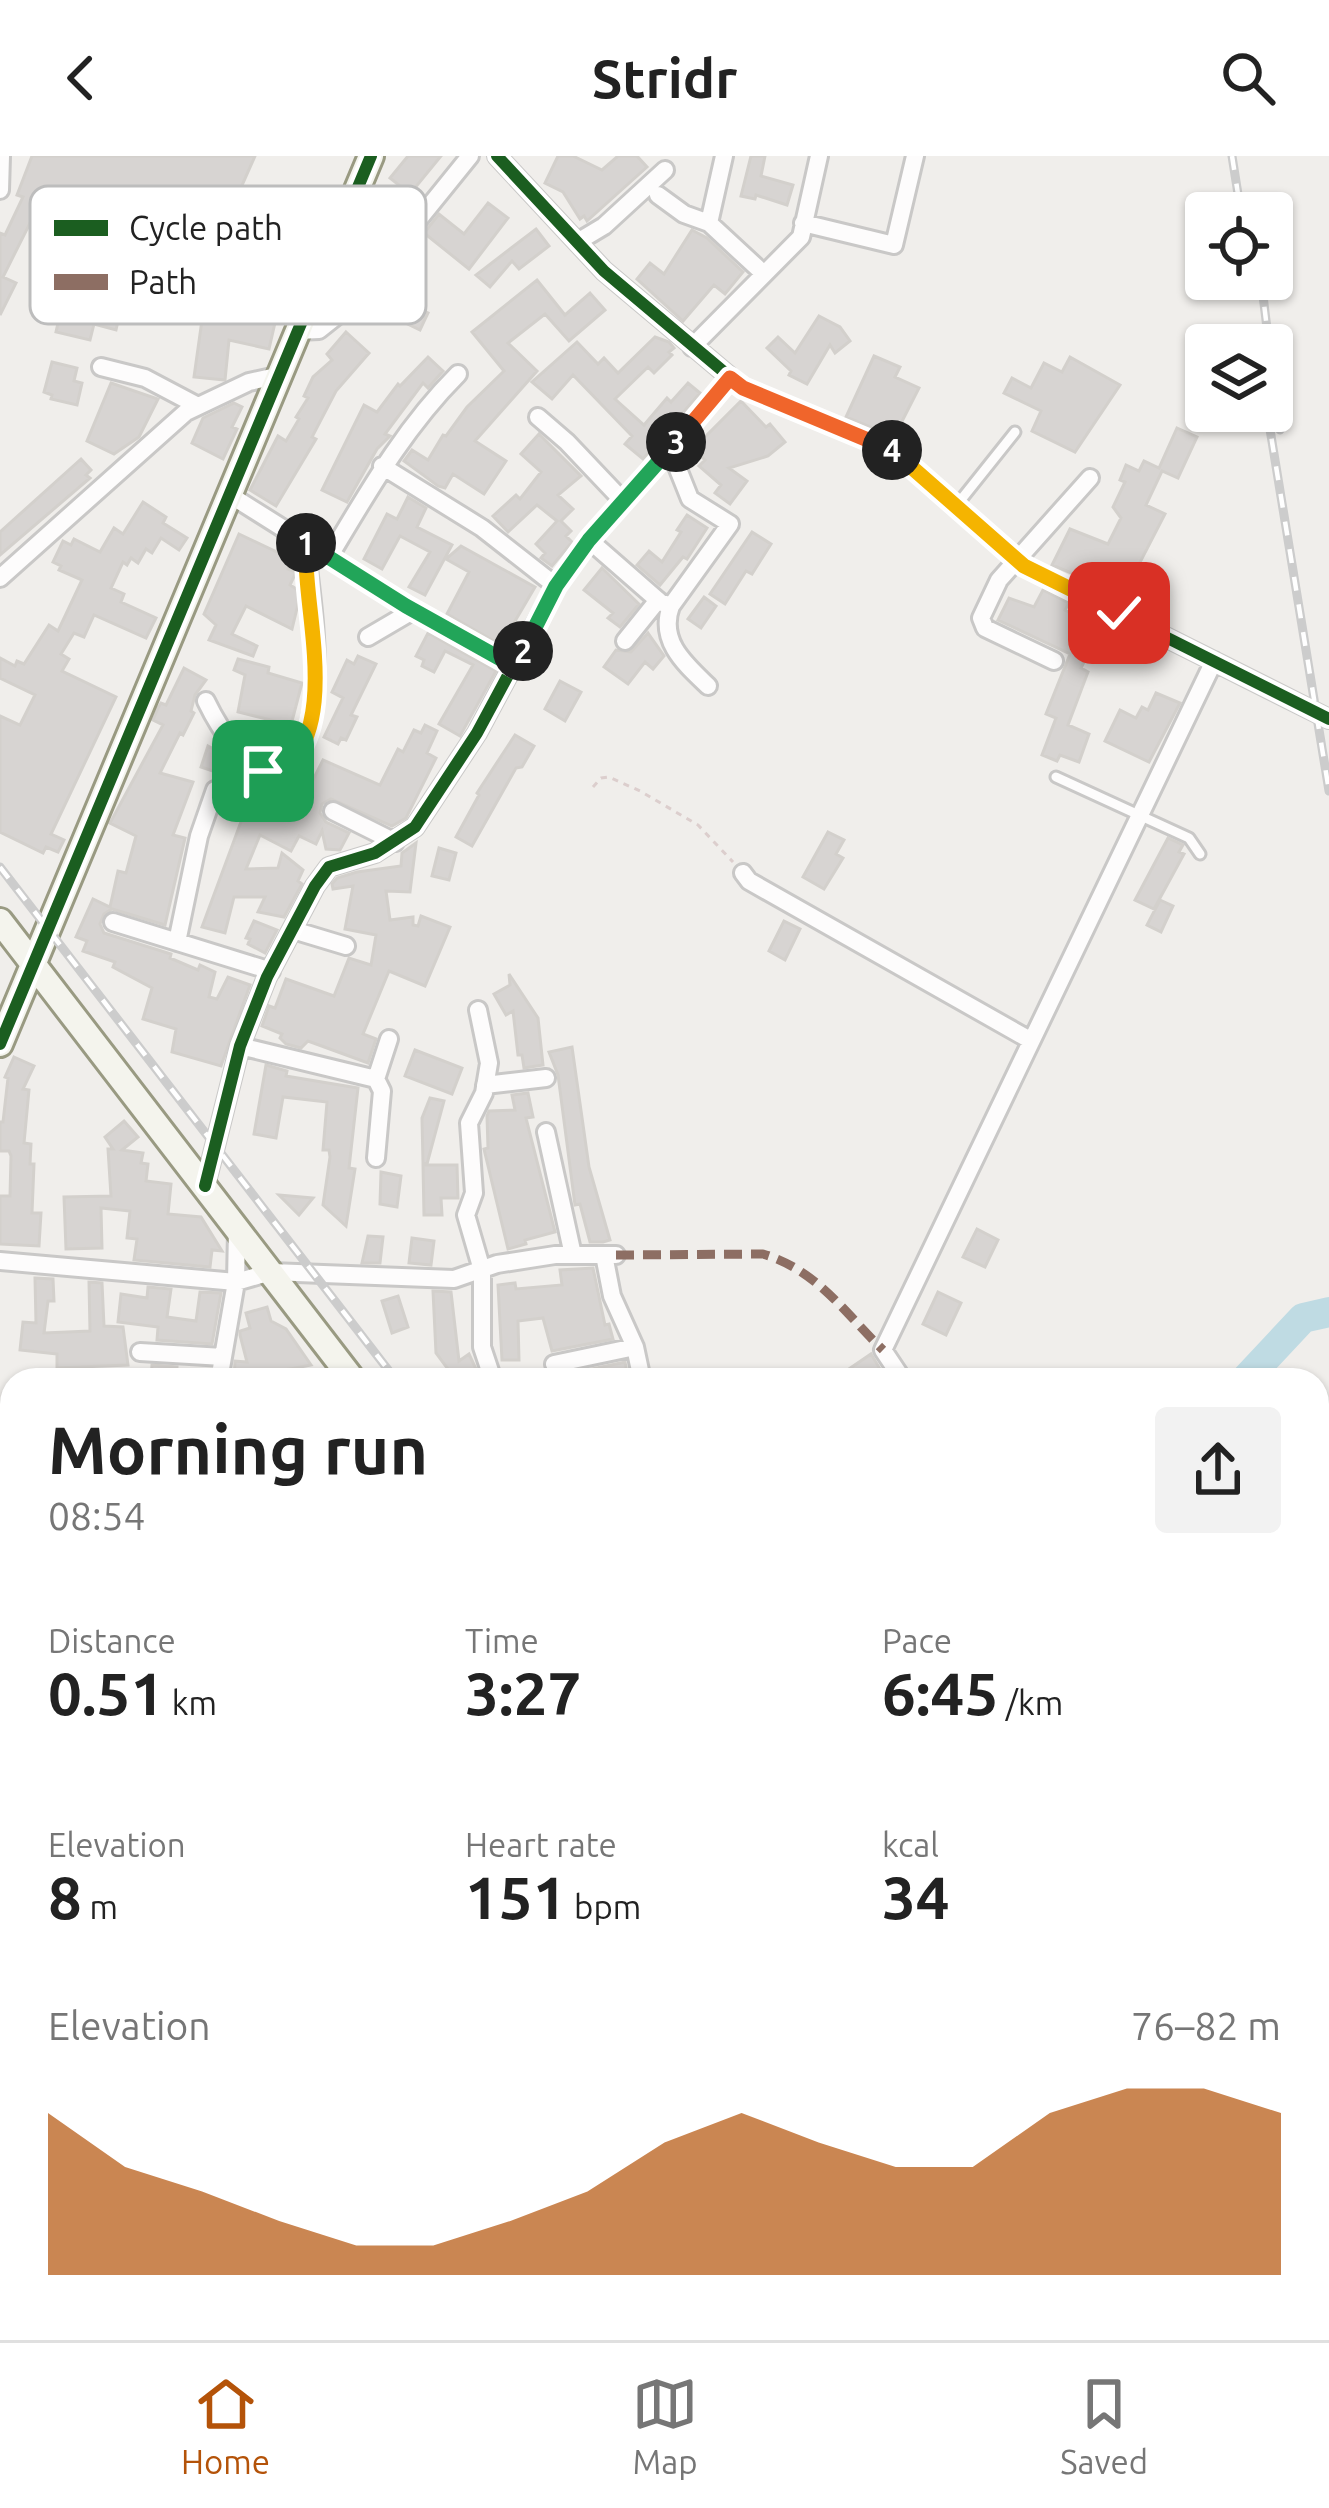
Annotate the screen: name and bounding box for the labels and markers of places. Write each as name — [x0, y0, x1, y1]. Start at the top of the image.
pin: 3 — [646, 412, 706, 472]
pin: 4 — [862, 420, 922, 480]
pin: 1 — [276, 513, 336, 573]
pin — [1068, 562, 1170, 664]
pin: 2 — [493, 621, 553, 681]
pin — [212, 720, 314, 822]

